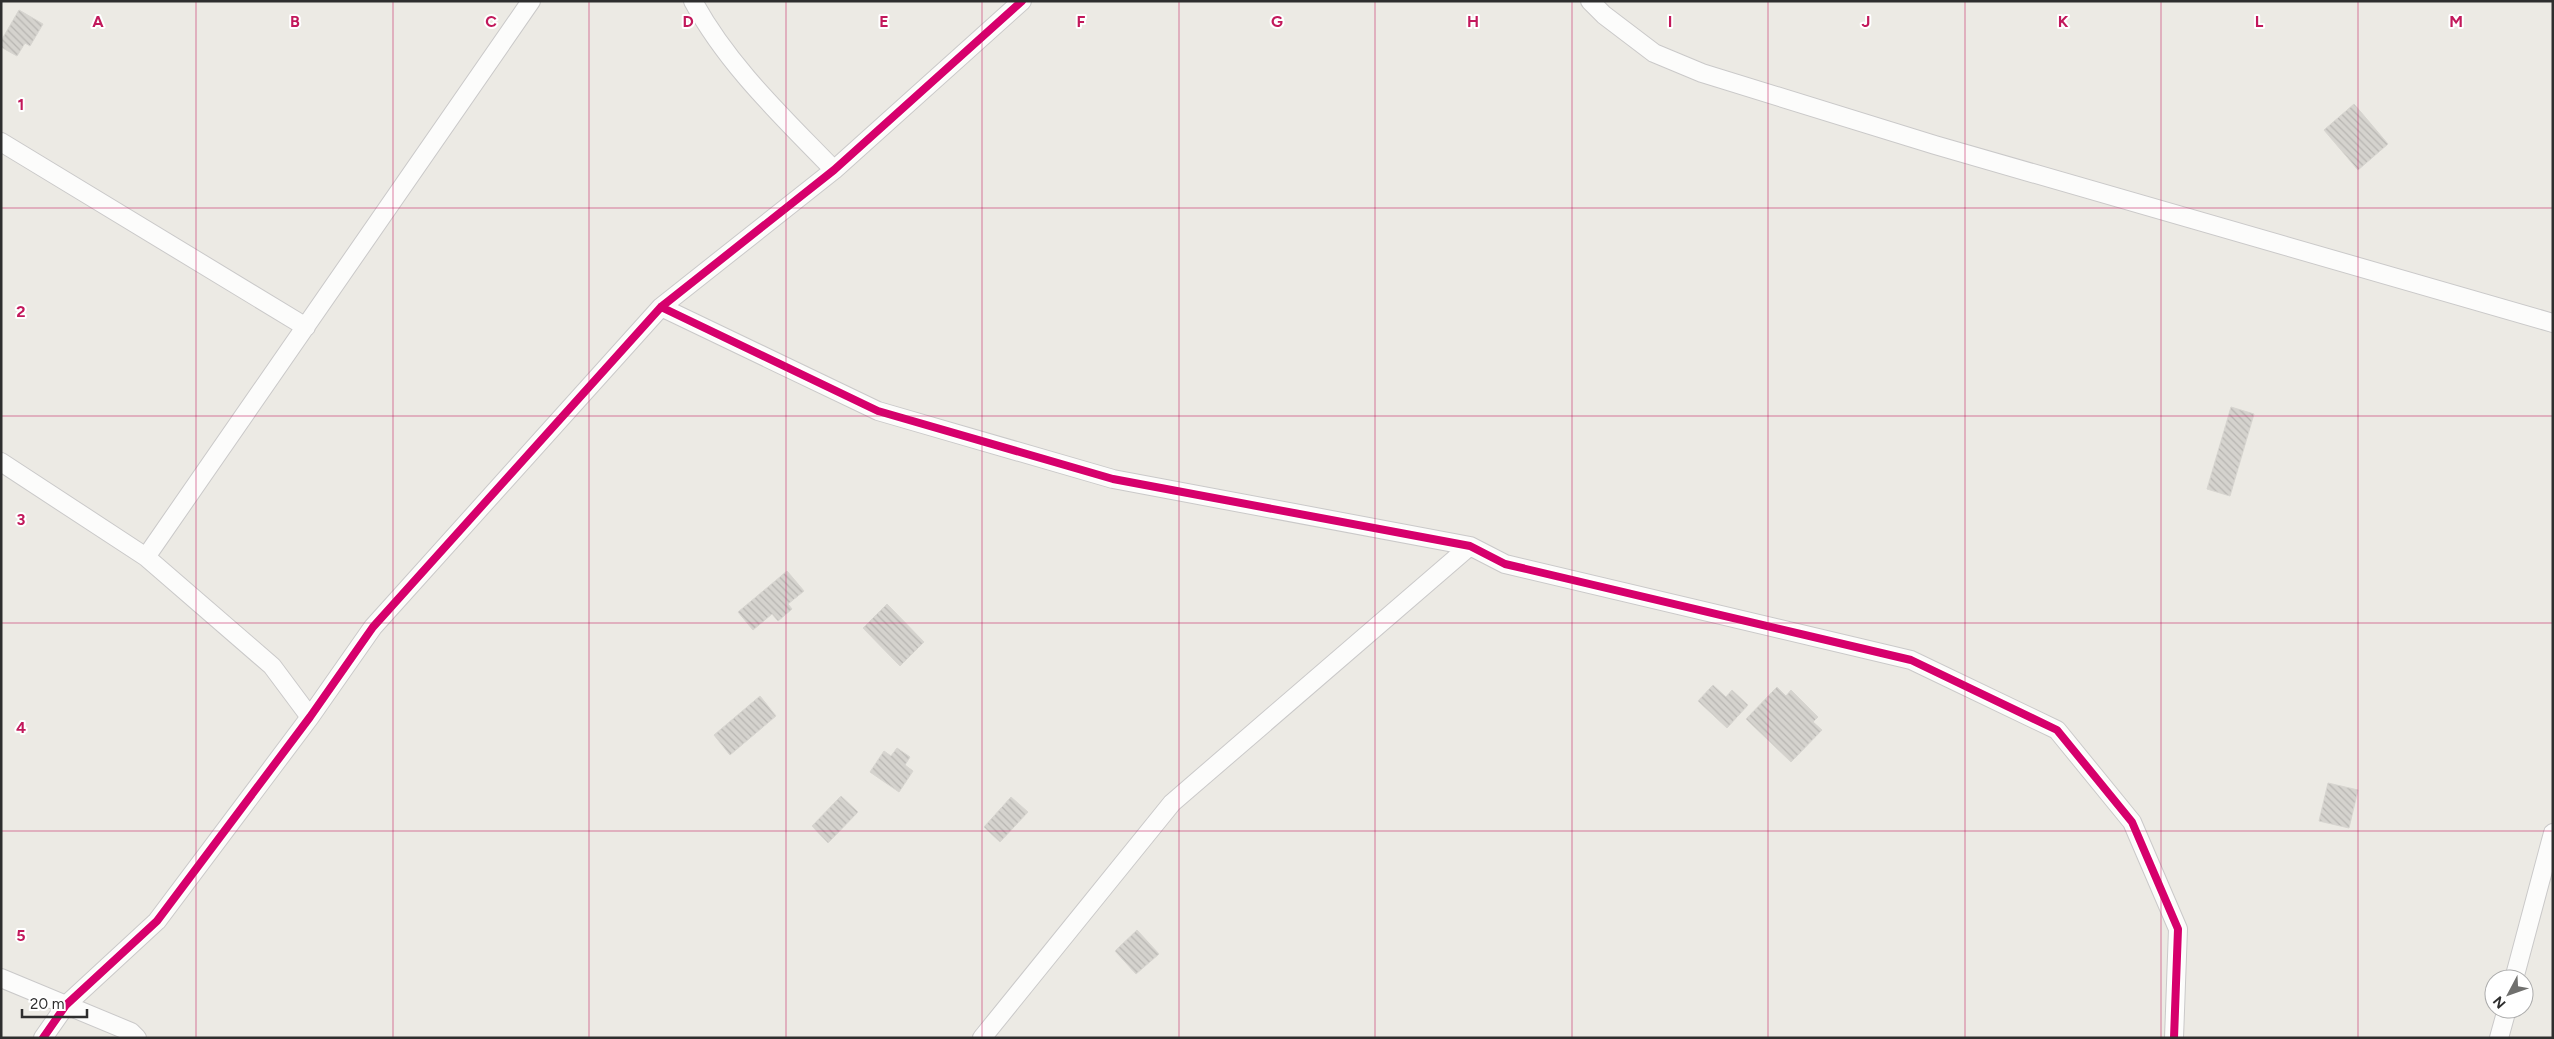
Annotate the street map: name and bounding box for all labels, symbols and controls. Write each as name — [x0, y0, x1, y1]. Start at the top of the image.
text: A — [92, 12, 104, 31]
text: B — [290, 12, 300, 31]
text: C — [485, 12, 497, 31]
text: D — [682, 12, 694, 31]
text: E — [879, 12, 889, 31]
text: F — [1077, 12, 1086, 31]
text: G — [1271, 12, 1283, 31]
text: H — [1467, 12, 1479, 31]
text: I — [1668, 12, 1672, 31]
text: J — [1862, 12, 1870, 31]
text: K — [2058, 12, 2069, 31]
text: L — [2255, 12, 2264, 31]
text: M — [2449, 12, 2463, 31]
text: 1 — [18, 95, 24, 114]
text: 2 — [16, 302, 26, 321]
text: 3 — [17, 510, 26, 529]
text: 4 — [16, 718, 26, 737]
text: 5 — [16, 926, 26, 945]
north arrow — [2484, 969, 2534, 1019]
scale bar — [22, 986, 88, 1018]
text: N — [2490, 993, 2510, 1012]
text: 20 m — [30, 995, 64, 1013]

